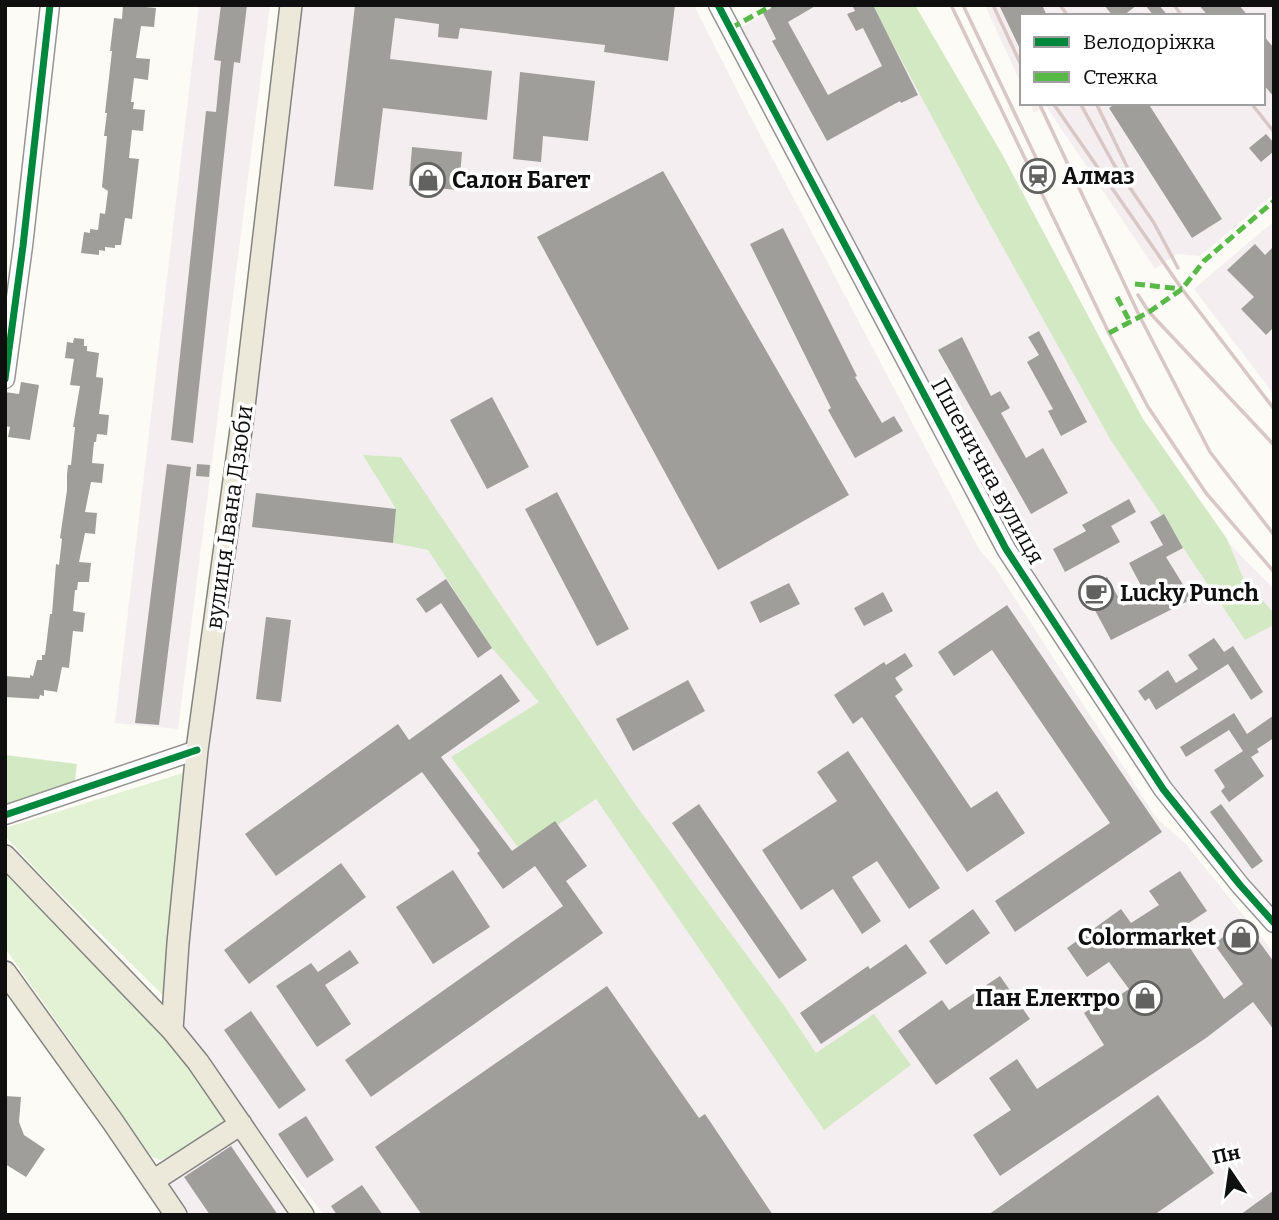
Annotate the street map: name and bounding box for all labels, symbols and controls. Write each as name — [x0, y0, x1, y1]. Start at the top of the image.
legend — [1020, 14, 1265, 105]
text: Велодоріжка — [1083, 29, 1216, 55]
text: Стежка — [1083, 64, 1158, 90]
station icon: Алмаз — [1019, 157, 1057, 195]
shop icon: Салон Багет — [409, 161, 447, 199]
place label: Алмаз — [1062, 162, 1134, 190]
place label: Салон Багет — [452, 166, 591, 194]
street label: Пшенична вулиця — [925, 373, 1051, 569]
street label: вулиця Івана Дзюби — [199, 403, 259, 631]
cafe icon: Lucky Punch — [1077, 574, 1115, 612]
place label: Lucky Punch — [1120, 579, 1259, 607]
shop icon: Colormarket — [1222, 918, 1260, 956]
place label: Colormarket — [1078, 923, 1216, 951]
shop icon: Пан Електро — [1126, 979, 1164, 1017]
place label: Пан Електро — [975, 984, 1120, 1012]
north arrow — [1195, 1136, 1265, 1206]
text: Пн — [1210, 1141, 1242, 1169]

